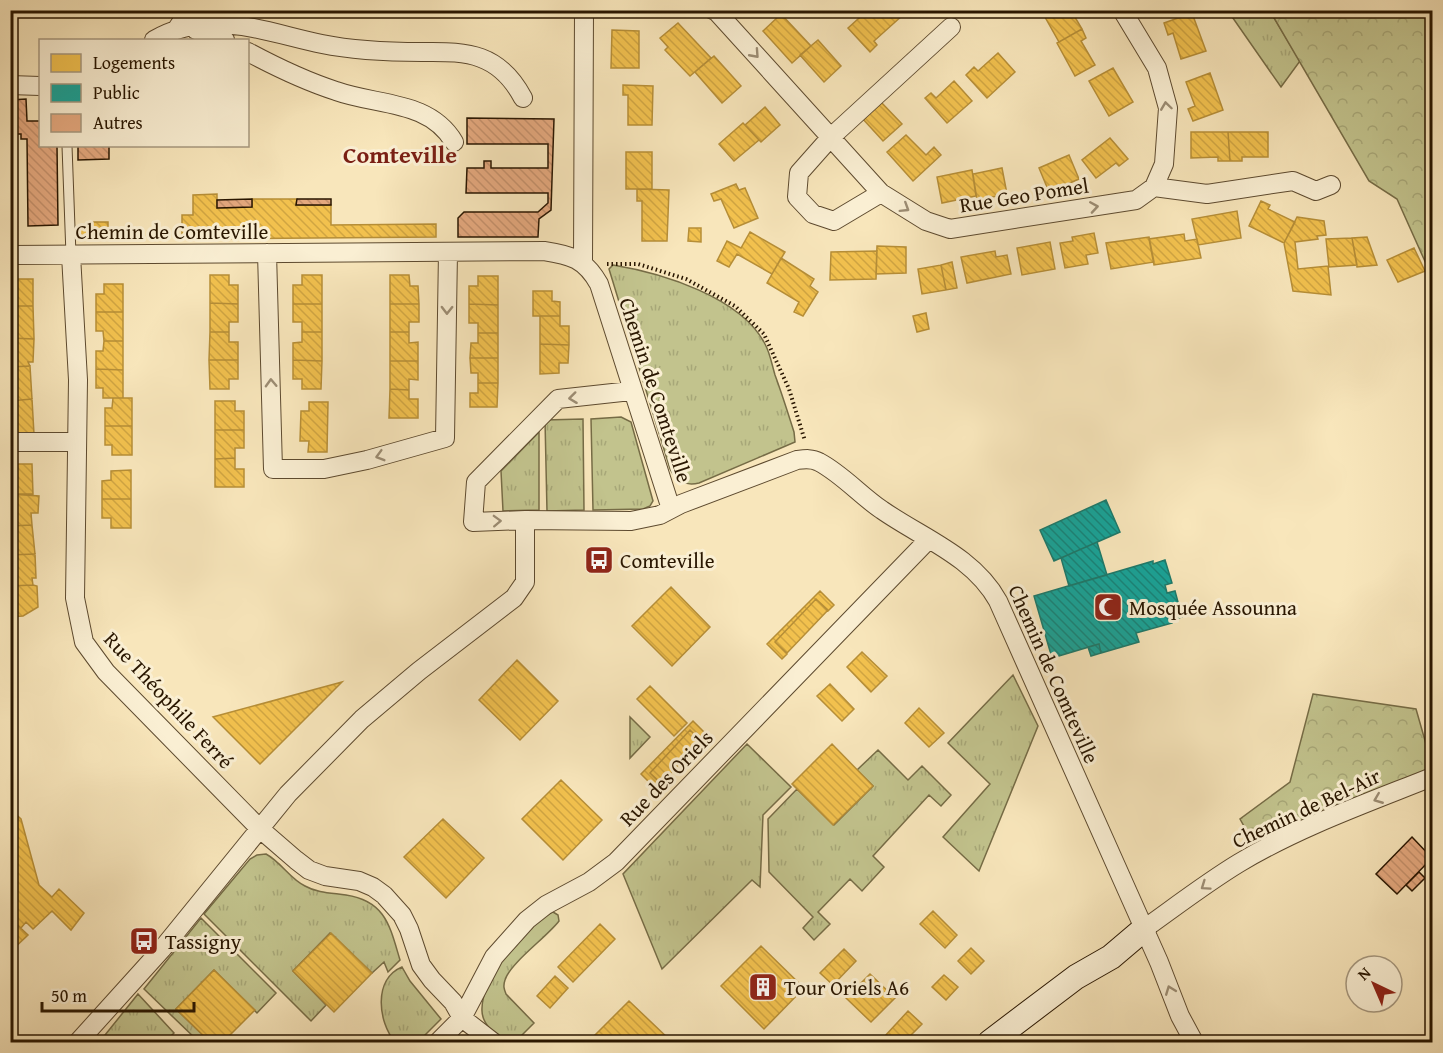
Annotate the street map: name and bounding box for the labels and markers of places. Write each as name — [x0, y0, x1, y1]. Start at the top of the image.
bus stop icon: Comteville — [583, 544, 615, 576]
place label: Comteville — [620, 545, 715, 576]
mosque icon: Mosquée Assounna — [1092, 591, 1124, 623]
place label: Mosquée Assounna — [1129, 592, 1297, 623]
bus stop icon: Tassigny — [128, 925, 160, 957]
place label: Tassigny — [165, 926, 242, 957]
building icon: Tour Oriels A6 — [747, 971, 779, 1003]
place label: Tour Oriels A6 — [784, 972, 909, 1003]

